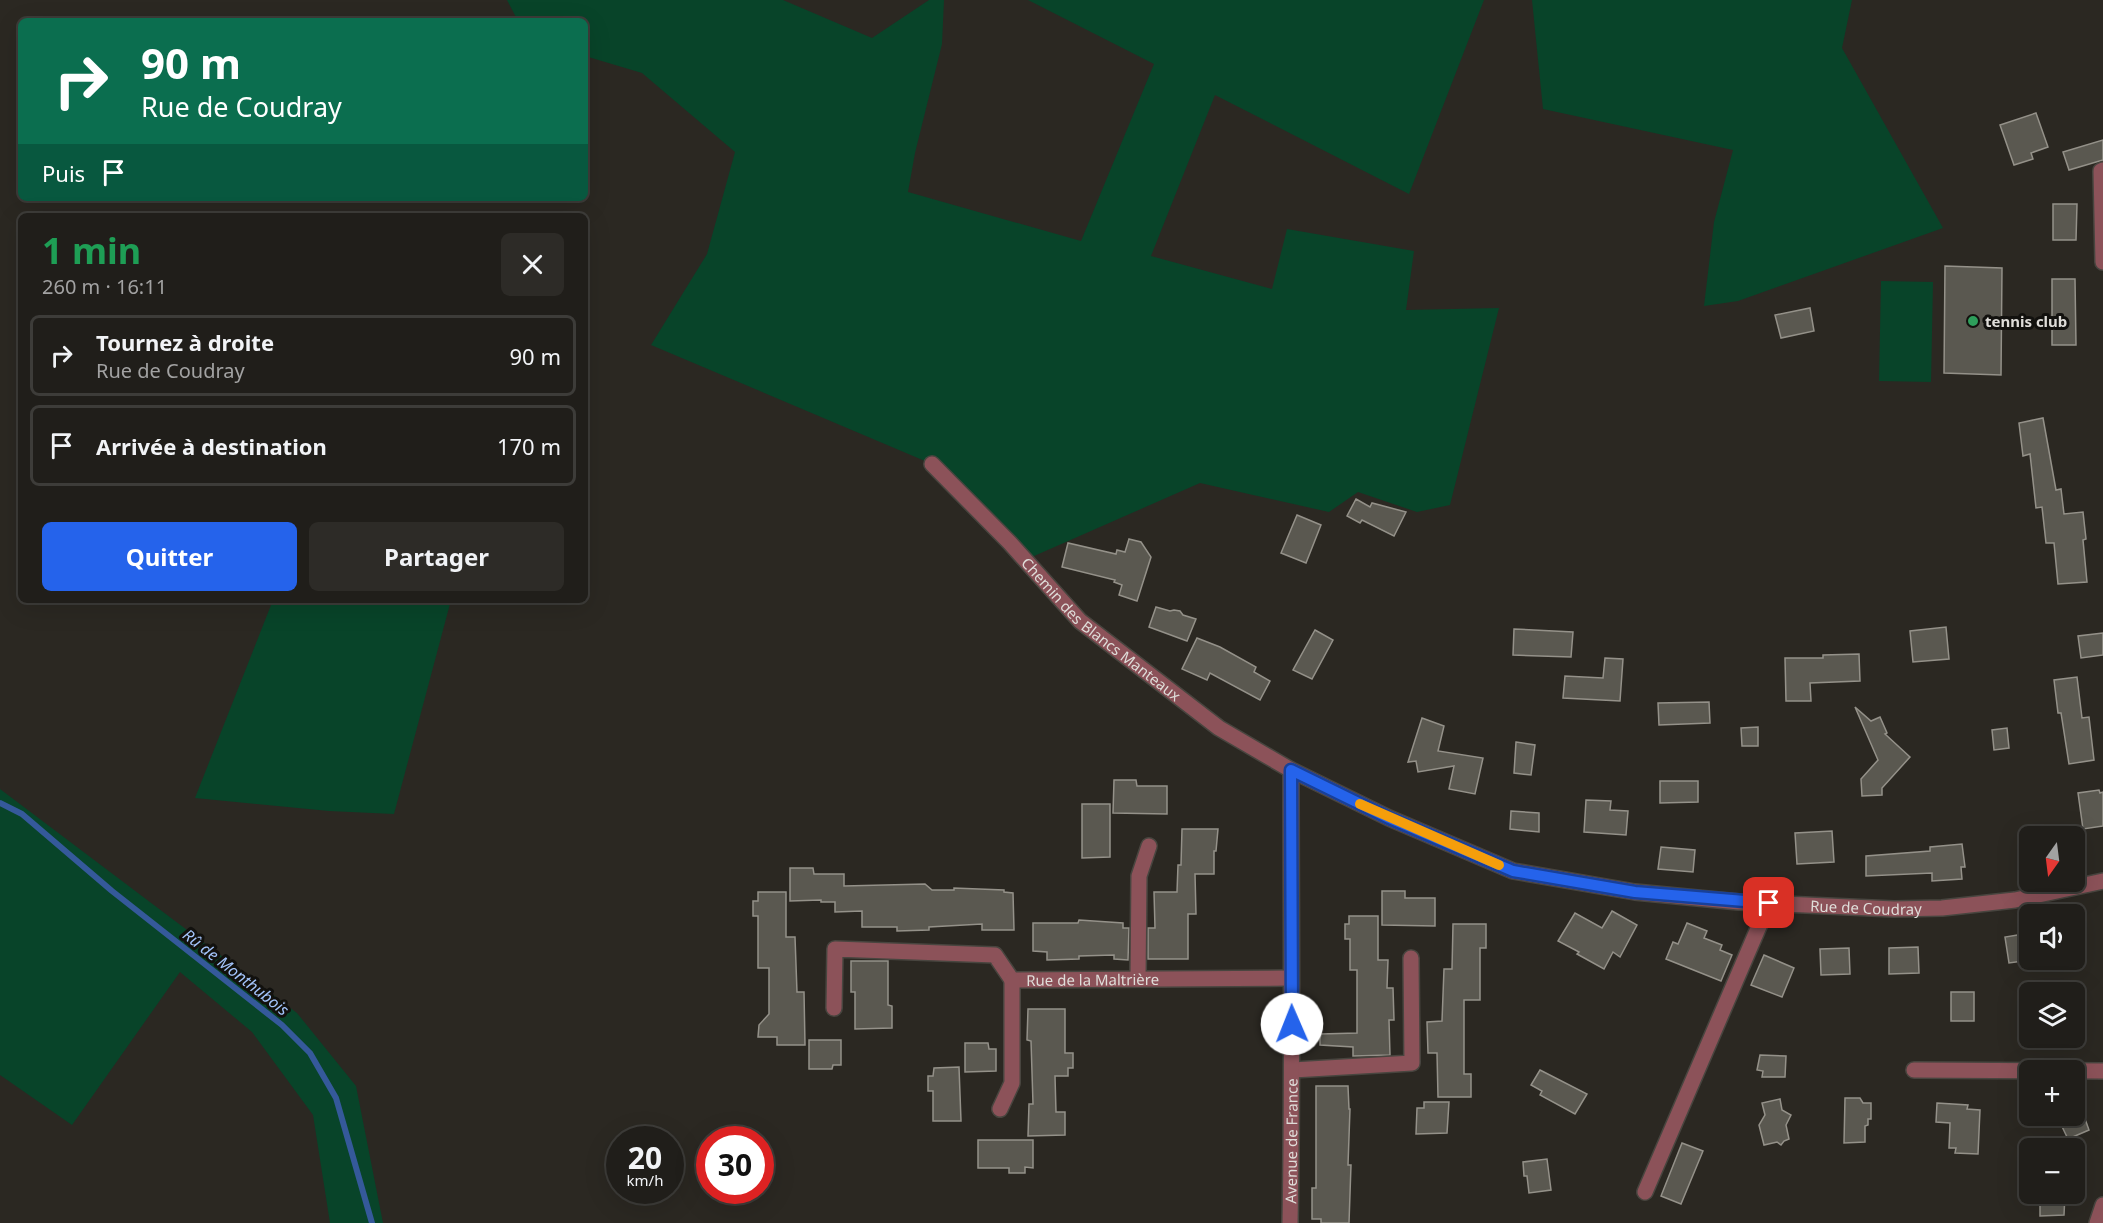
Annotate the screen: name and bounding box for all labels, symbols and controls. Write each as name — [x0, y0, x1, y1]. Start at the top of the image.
text: 90 m — [141, 34, 241, 91]
icon: right — [42, 42, 120, 120]
text: Rue de Coudray — [141, 88, 342, 125]
icon: arrive — [97, 156, 130, 189]
text: Puis — [42, 158, 85, 188]
text: 1 min — [42, 226, 141, 275]
button: close — [501, 233, 564, 296]
text: 260 m · 16:11 — [42, 273, 167, 300]
place label: tennis club — [1985, 311, 2067, 331]
marker: tennis club — [1966, 314, 1980, 328]
text: Tournez à droite — [96, 327, 274, 357]
icon: right — [45, 339, 78, 372]
text: 90 m — [510, 341, 561, 371]
text: Rue de Coudray — [96, 357, 245, 384]
icon: arrive — [45, 429, 78, 462]
text: Arrivée à destination — [96, 431, 327, 461]
text: 170 m — [497, 431, 561, 461]
button: Quitter — [42, 522, 297, 591]
button: Partager — [309, 522, 564, 591]
street label: Chemin des Blancs Manteaux — [1017, 553, 1185, 705]
north arrow — [2019, 826, 2085, 892]
map controls — [2019, 826, 2085, 1204]
pin — [1743, 877, 1794, 928]
icon: arrive — [1752, 886, 1785, 919]
street label: Rue de Coudray — [1810, 895, 1922, 919]
button: sound — [2019, 904, 2085, 970]
water label: Rû de Monthubois — [178, 924, 294, 1020]
street label: Rue de la Maltrière — [1026, 969, 1159, 990]
button: layers — [2019, 982, 2085, 1048]
position arrow — [1260, 992, 1324, 1056]
button: + — [2019, 1060, 2085, 1126]
street label: Avenue de France — [1280, 1078, 1302, 1204]
speed limit sign: 30 — [696, 1126, 774, 1204]
text: 20 — [628, 1137, 662, 1178]
button: − — [2019, 1138, 2085, 1204]
text: km/h — [627, 1170, 663, 1190]

